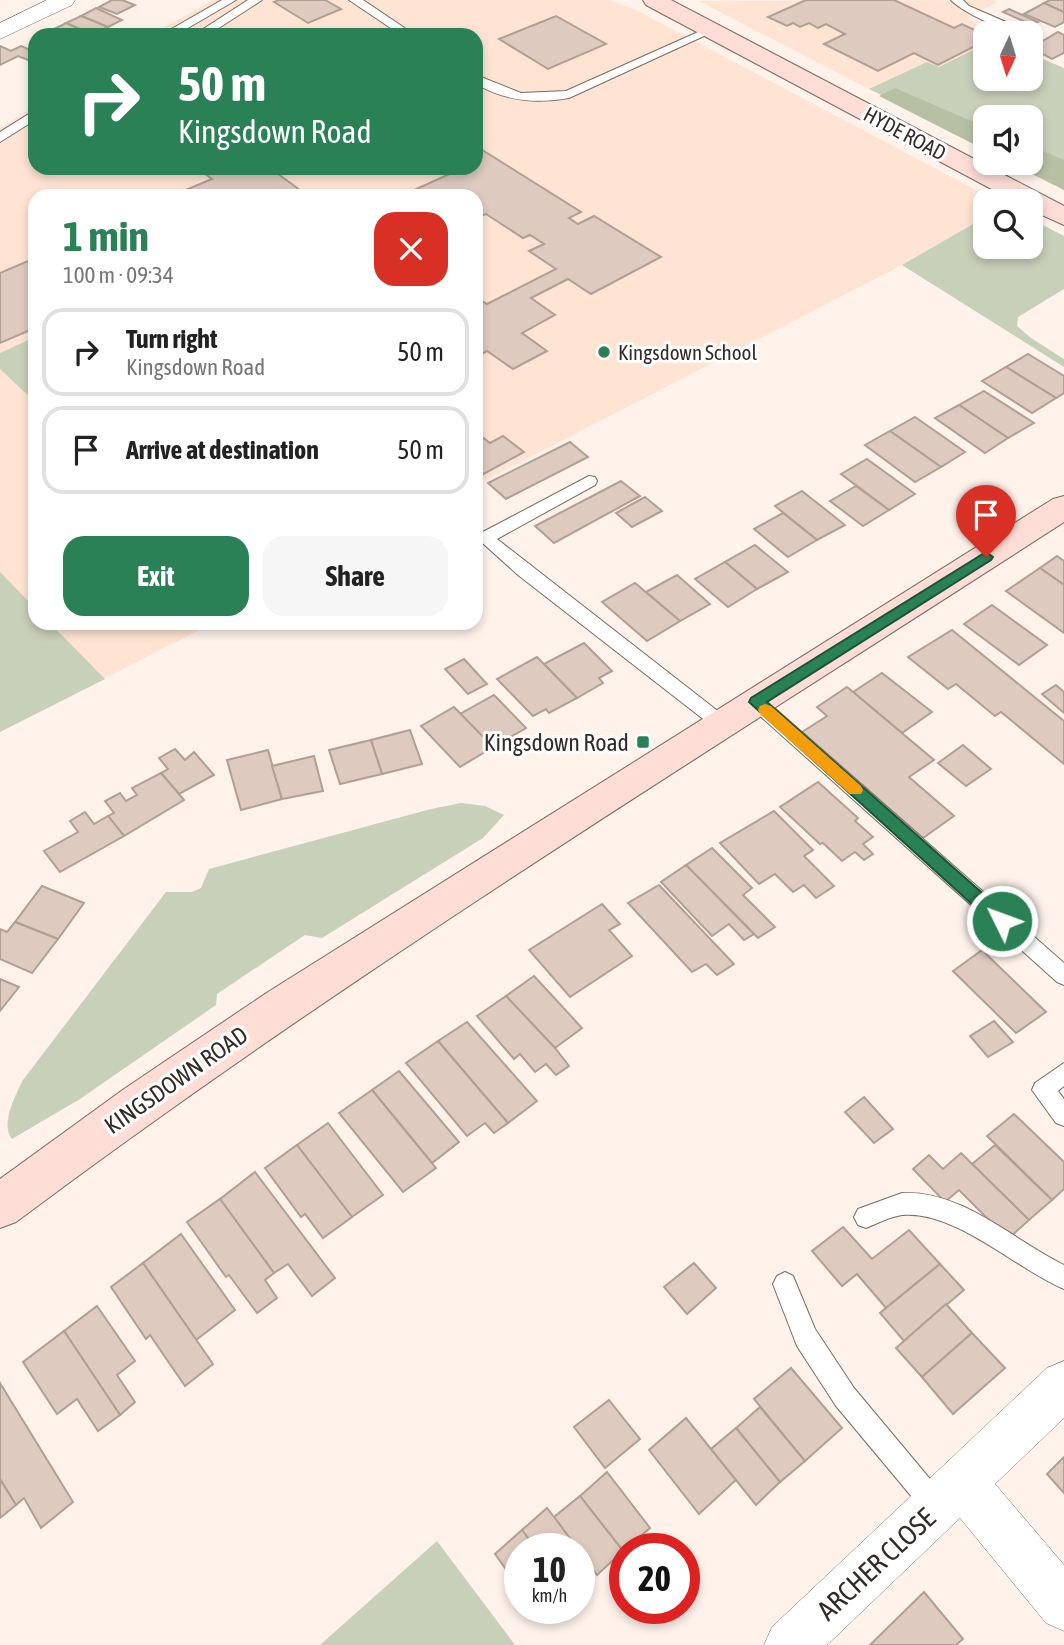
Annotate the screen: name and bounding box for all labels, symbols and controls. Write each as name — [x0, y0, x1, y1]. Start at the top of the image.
north arrow — [973, 21, 1043, 91]
map controls — [973, 21, 1043, 259]
text: 50 m — [178, 55, 266, 111]
icon: right — [63, 56, 154, 147]
street label: HYDE ROAD — [860, 101, 950, 165]
button: sound — [973, 105, 1043, 175]
text: Kingsdown Road — [178, 113, 372, 150]
button: search — [973, 189, 1043, 259]
text: 1 min — [63, 212, 149, 260]
button: close — [374, 212, 448, 286]
text: 100 m · 09:34 — [63, 262, 174, 288]
text: Turn right — [126, 324, 217, 354]
icon: right — [67, 333, 105, 371]
text: 50 m — [397, 337, 444, 367]
place label: Kingsdown School — [618, 340, 757, 364]
marker: Kingsdown School — [596, 344, 612, 360]
text: Kingsdown Road — [126, 354, 265, 380]
icon: arrive — [67, 431, 105, 469]
text: Arrive at destination — [126, 435, 319, 465]
text: 50 m — [397, 435, 444, 465]
pin — [956, 485, 1016, 557]
icon: arrive — [967, 496, 1005, 534]
button: Exit — [63, 536, 249, 616]
button: Share — [263, 536, 448, 616]
place label: Kingsdown Road — [484, 729, 629, 756]
marker: Kingsdown Road — [635, 734, 651, 750]
position arrow — [965, 884, 1039, 958]
street label: KINGSDOWN ROAD — [99, 1021, 253, 1139]
street label: ARCHER CLOSE — [811, 1501, 941, 1627]
speed limit sign: 20 — [609, 1533, 700, 1624]
text: 10 — [533, 1549, 566, 1589]
text: km/h — [532, 1585, 567, 1606]

